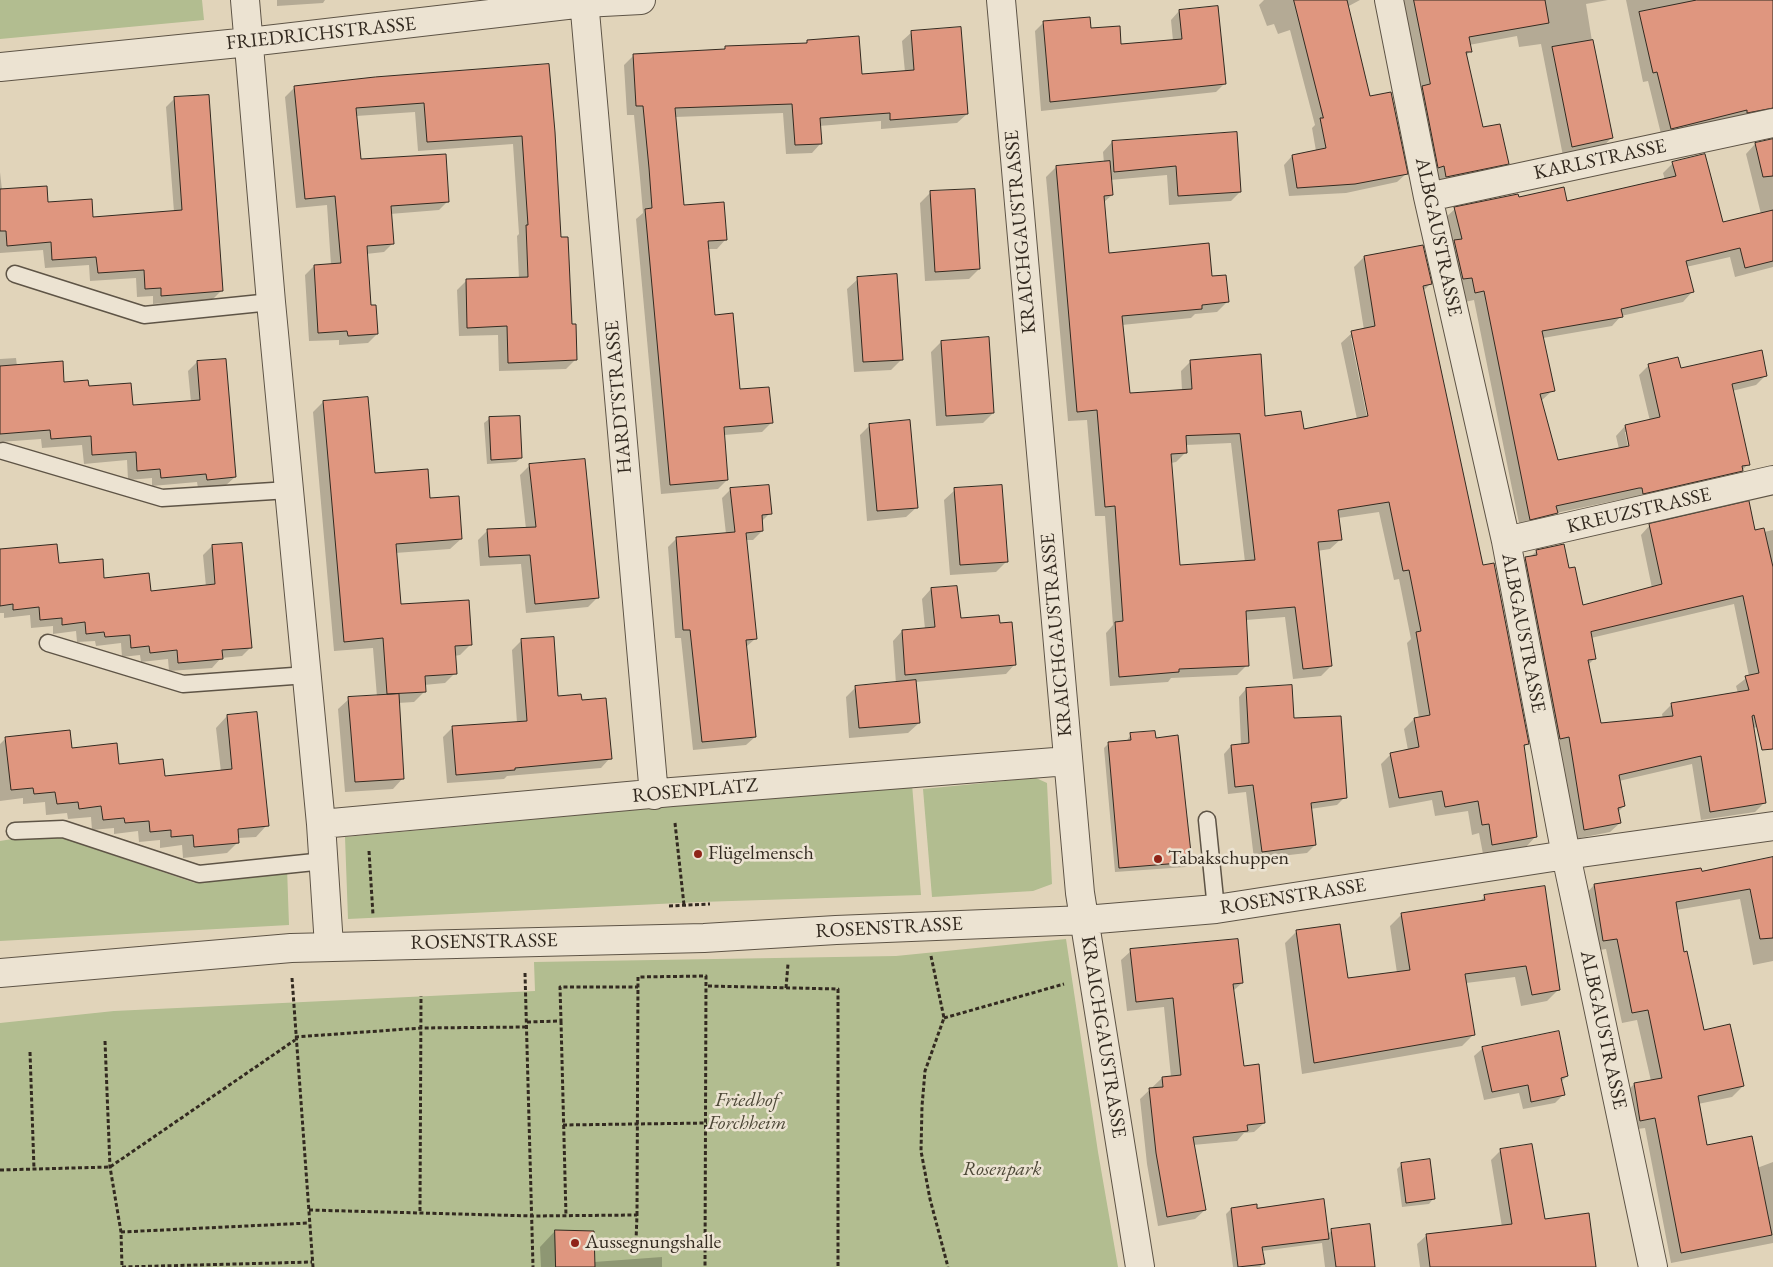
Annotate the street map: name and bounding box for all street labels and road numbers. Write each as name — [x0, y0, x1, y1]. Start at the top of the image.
street label: FRIEDRICHSTRASSE — [225, 12, 417, 56]
street label: KRAICHGAUSTRASSE — [1000, 129, 1042, 335]
street label: KARLSTRASSE — [1532, 134, 1668, 186]
street label: ALBGAUSTRASSE — [1409, 155, 1467, 319]
street label: HARDTSTRASSE — [600, 319, 638, 475]
street label: KREUZSTRASSE — [1564, 483, 1714, 539]
street label: KRAICHGAUSTRASSE — [1036, 532, 1078, 738]
street label: ALBGAUSTRASSE — [1496, 551, 1550, 715]
street label: ROSENPLATZ — [631, 774, 759, 808]
street label: ROSENSTRASSE — [1218, 874, 1368, 920]
street label: ROSENSTRASSE — [815, 912, 963, 944]
street label: ROSENSTRASSE — [410, 929, 558, 955]
street label: KRAICHGAUSTRASSE — [1075, 934, 1131, 1140]
street label: ALBGAUSTRASSE — [1574, 948, 1632, 1112]

